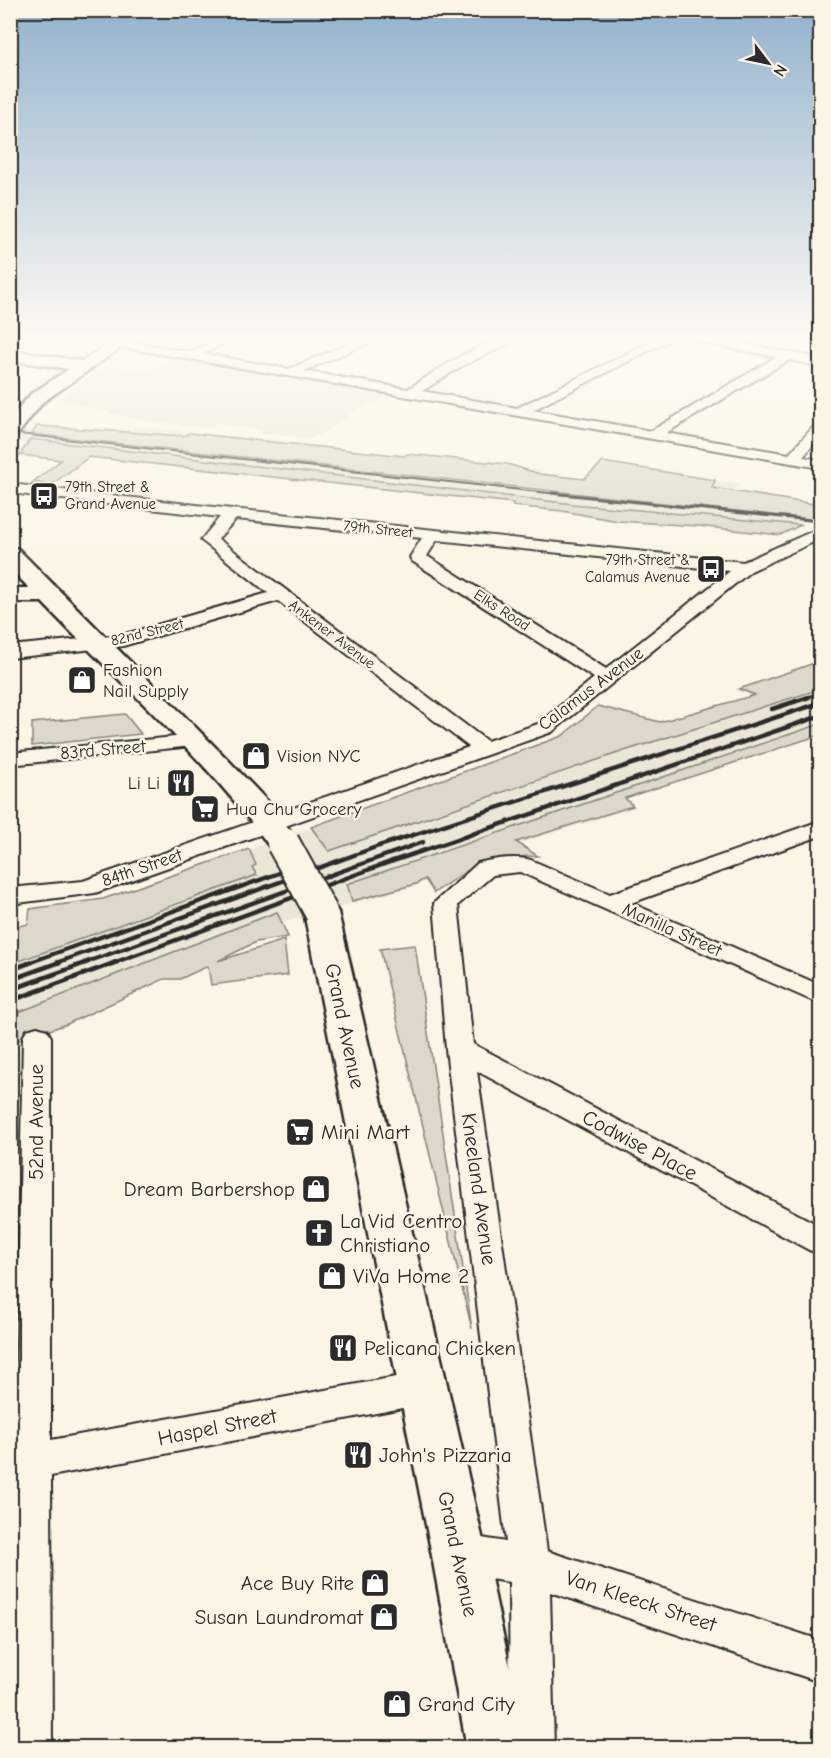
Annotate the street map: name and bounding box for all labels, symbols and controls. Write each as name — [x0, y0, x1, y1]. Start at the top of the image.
north arrow — [738, 33, 798, 93]
text: N — [769, 61, 790, 80]
place label: 79th Street & Grand Avenue — [65, 478, 157, 513]
bus stop icon: 79th Street & Grand Avenue — [28, 480, 60, 512]
street label: 79th Street — [342, 516, 414, 542]
place label: 79th Street & Calamus Avenue — [585, 551, 690, 586]
bus stop icon: 79th Street & Calamus Avenue — [695, 553, 727, 585]
street label: Elks Road — [471, 585, 533, 635]
street label: Ankener Avenue — [285, 596, 379, 673]
street label: 82nd Street — [109, 614, 186, 650]
street label: Calamus Avenue — [534, 643, 648, 735]
place label: Fashion Nail Supply — [103, 660, 189, 702]
shop icon: Fashion Nail Supply — [66, 664, 98, 696]
street label: 83rd Street — [59, 736, 147, 764]
shop icon: Vision NYC — [240, 740, 272, 772]
place label: Vision NYC — [277, 746, 361, 767]
restaurant icon: Li Li — [165, 767, 197, 799]
place label: Li Li — [128, 773, 160, 794]
supermarket icon: Hua Chu Grocery — [189, 793, 221, 825]
place label: Hua Chu Grocery — [226, 799, 363, 820]
street label: 84th Street — [99, 844, 186, 892]
street label: Manilla Street — [619, 899, 726, 962]
street label: Grand Avenue — [320, 961, 370, 1091]
street label: 52nd Avenue — [24, 1064, 48, 1180]
street label: Codwise Place — [579, 1105, 701, 1185]
street label: Kneeland Avenue — [456, 1111, 502, 1267]
supermarket icon: Mini Mart — [284, 1116, 316, 1148]
place label: Mini Mart — [321, 1120, 411, 1144]
shop icon: Dream Barbershop — [300, 1173, 332, 1205]
place label: Dream Barbershop — [124, 1177, 295, 1201]
place label: La Vid Centro Christiano — [340, 1209, 462, 1257]
church icon: La Vid Centro Christiano — [303, 1217, 335, 1249]
shop icon: ViVa Home 2 — [316, 1260, 348, 1292]
place label: ViVa Home 2 — [353, 1264, 469, 1288]
restaurant icon: Pelicana Chicken — [327, 1332, 359, 1364]
place label: Pelicana Chicken — [364, 1336, 516, 1360]
street label: Haspel Street — [156, 1404, 279, 1450]
restaurant icon: John's Pizzaria — [342, 1439, 374, 1471]
place label: John's Pizzaria — [379, 1443, 512, 1467]
street label: Grand Avenue — [433, 1489, 483, 1619]
street label: Van Kleeck Street — [563, 1565, 720, 1637]
shop icon: Ace Buy Rite — [359, 1567, 391, 1599]
place label: Ace Buy Rite — [241, 1571, 354, 1595]
shop icon: Susan Laundromat — [368, 1601, 400, 1633]
place label: Susan Laundromat — [195, 1605, 364, 1629]
shop icon: Grand City — [381, 1688, 413, 1720]
place label: Grand City — [418, 1692, 515, 1716]

